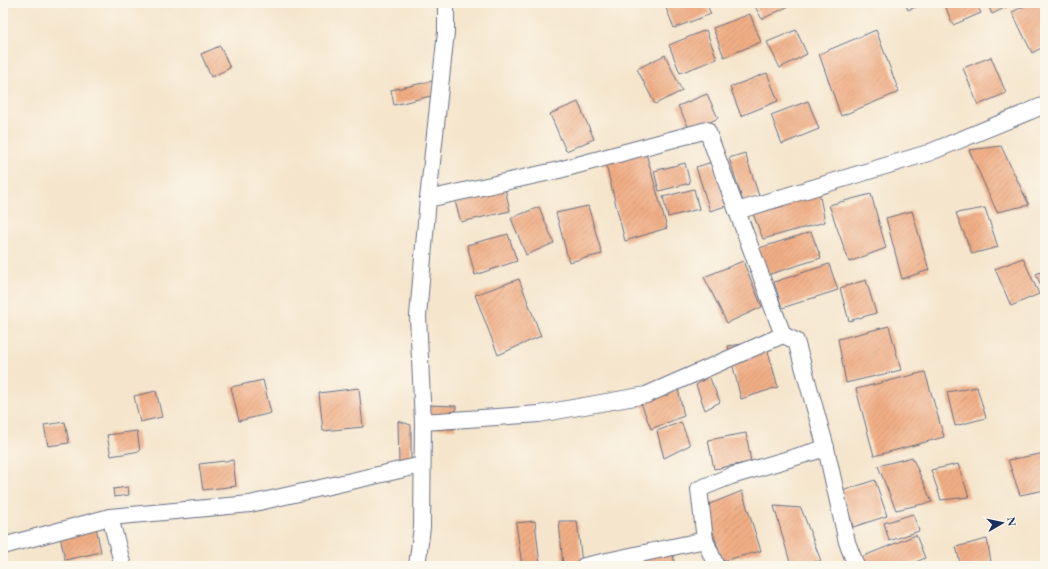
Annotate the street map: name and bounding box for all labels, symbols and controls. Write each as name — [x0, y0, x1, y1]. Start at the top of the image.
north arrow — [982, 503, 1022, 543]
text: N — [1004, 516, 1020, 527]

